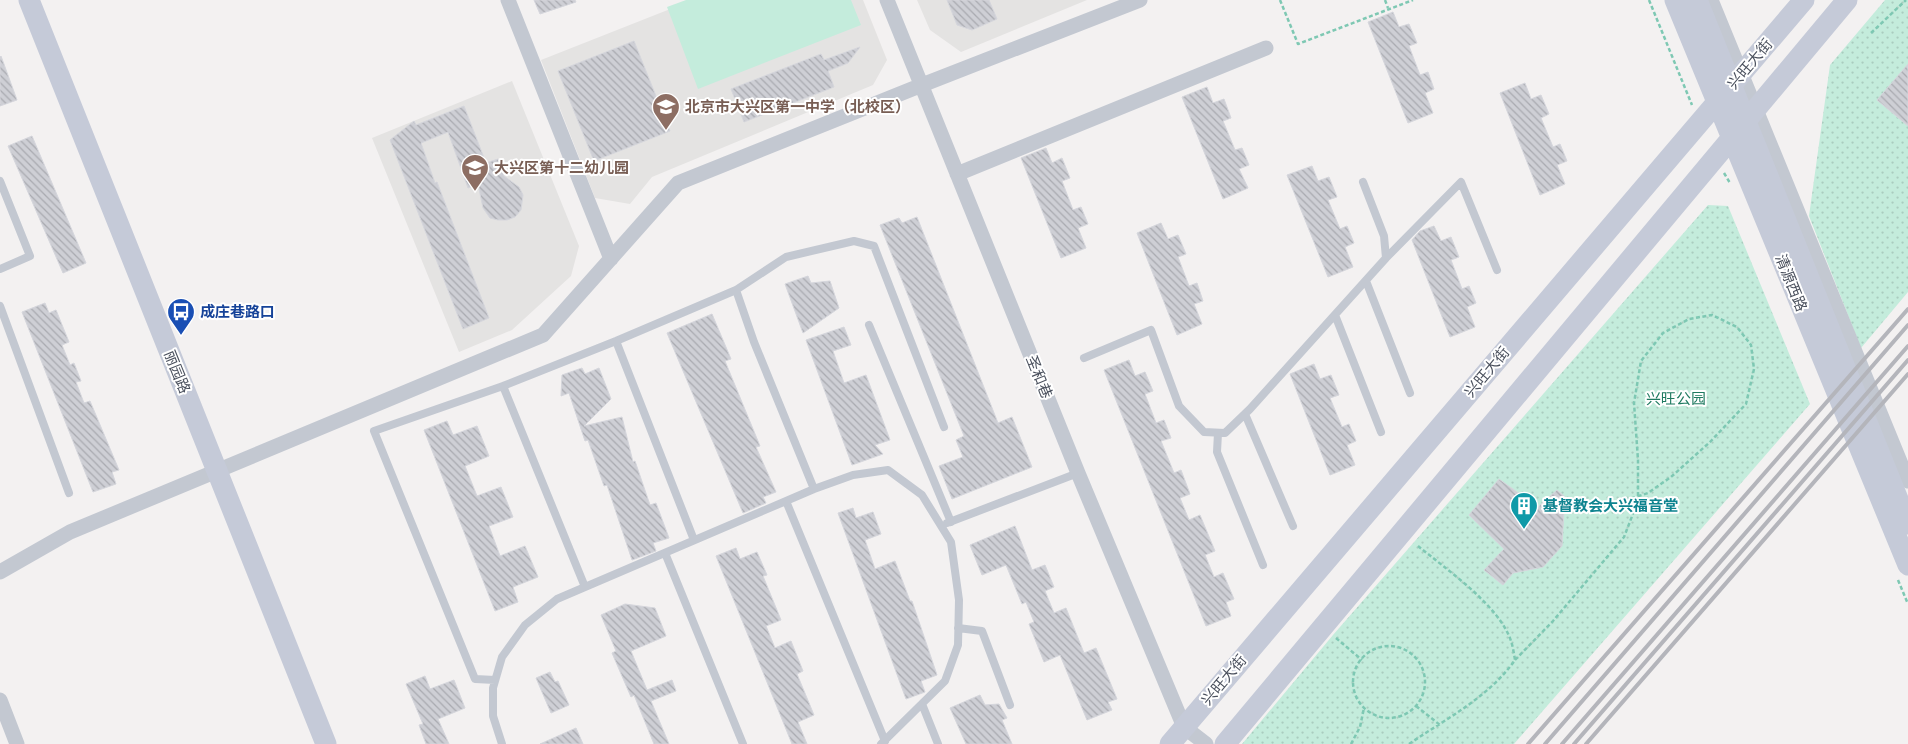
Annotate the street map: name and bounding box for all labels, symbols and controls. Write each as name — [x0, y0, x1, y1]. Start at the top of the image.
street label: 兴旺大街 — [1722, 34, 1776, 93]
school or university icon: 北京市大兴区第一中学（北校区） — [651, 92, 681, 131]
place label: 北京市大兴区第一中学（北校区） — [685, 96, 910, 116]
school or university icon: 大兴区第十二幼儿园 — [460, 153, 490, 192]
place label: 大兴区第十二幼儿园 — [494, 157, 629, 177]
street label: 清源西路 — [1771, 251, 1812, 314]
bus stop icon: 成庄巷路口 — [166, 297, 196, 336]
place label: 成庄巷路口 — [200, 301, 275, 321]
street label: 兴旺大街 — [1459, 342, 1513, 401]
street label: 丽园路 — [160, 347, 196, 396]
street label: 圣和巷 — [1022, 352, 1058, 401]
park label: 兴旺公园 — [1646, 388, 1706, 408]
building icon: 基督教会大兴福音堂 — [1509, 491, 1539, 530]
place label: 基督教会大兴福音堂 — [1543, 495, 1678, 515]
street label: 兴旺大街 — [1196, 650, 1250, 709]

